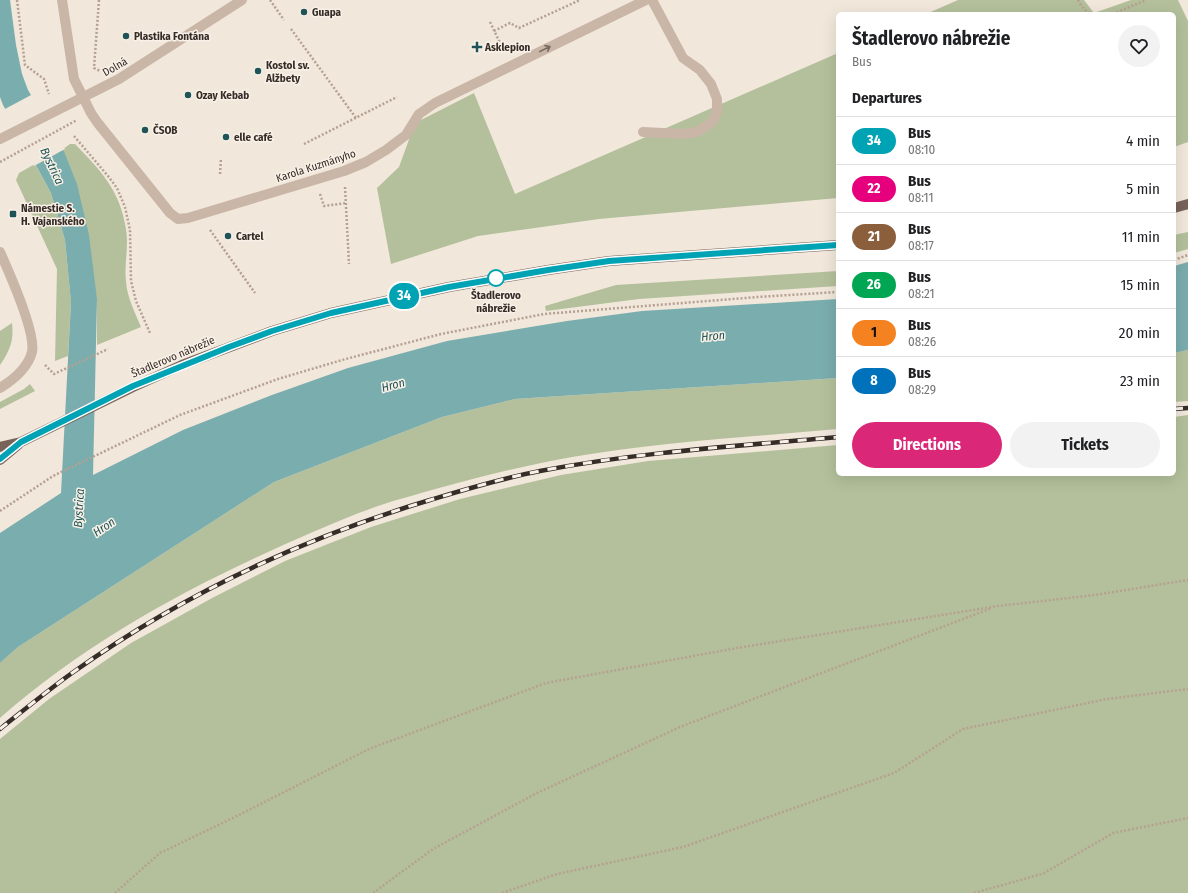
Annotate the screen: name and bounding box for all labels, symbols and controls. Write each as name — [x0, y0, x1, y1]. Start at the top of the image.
place label: Guapa — [312, 6, 342, 19]
marker: Guapa — [299, 7, 309, 17]
button: heart — [1118, 25, 1160, 67]
text: Štadlerovo nábrežie — [852, 27, 1010, 50]
place label: Plastika Fontána — [134, 30, 210, 43]
marker: Plastika Fontána — [121, 31, 131, 41]
place label: Asklepion — [484, 41, 531, 54]
marker: Asklepion — [472, 42, 482, 52]
one-way arrow — [539, 45, 551, 52]
text: Bus — [852, 54, 871, 69]
street label: Dolná — [100, 55, 130, 79]
place label: Kostol sv. Alžbety — [265, 59, 310, 85]
marker: Kostol sv. Alžbety — [253, 66, 263, 76]
place label: Ozay Kebab — [196, 89, 249, 102]
text: Departures — [852, 89, 922, 107]
marker: Ozay Kebab — [183, 90, 193, 100]
place label: ČSOB — [153, 123, 178, 137]
text: Bus — [908, 124, 931, 142]
marker: ČSOB — [140, 125, 150, 135]
place label: elle café — [234, 131, 273, 144]
marker: elle café — [221, 132, 231, 142]
text: 34 — [867, 132, 881, 149]
text: 4 min — [1126, 132, 1160, 150]
text: 08:10 — [908, 142, 935, 157]
water label: Bystrica — [37, 145, 67, 187]
street label: Karola Kuzmányho — [274, 147, 358, 185]
text: Bus — [908, 172, 931, 190]
text: 22 — [868, 180, 880, 197]
text: 5 min — [1126, 180, 1160, 198]
text: 08:11 — [908, 190, 933, 205]
place label: Námestie S. H. Vajanského — [21, 202, 85, 228]
marker: Námestie S. H. Vajanského — [8, 209, 18, 219]
text: Bus — [908, 220, 931, 238]
text: 21 — [868, 228, 880, 245]
text: 11 min — [1122, 228, 1160, 246]
place label: Cartel — [236, 230, 264, 243]
marker: Cartel — [223, 231, 233, 241]
text: 08:17 — [908, 238, 934, 253]
text: Bus — [908, 268, 931, 286]
marker: Štadlerovo nábrežie — [487, 269, 505, 287]
text: 26 — [867, 276, 881, 293]
text: 15 min — [1121, 276, 1160, 294]
line badge: 34 — [386, 283, 422, 309]
text: 08:21 — [908, 286, 935, 301]
text: 34 — [397, 287, 411, 304]
place label: Štadlerovo nábrežie — [471, 288, 521, 315]
text: Bus — [908, 316, 931, 334]
text: 1 — [871, 324, 877, 341]
text: 20 min — [1119, 324, 1160, 342]
water label: Hron — [701, 328, 725, 344]
street label: Štadlerovo nábrežie — [129, 333, 217, 380]
text: 08:26 — [908, 334, 936, 349]
text: Bus — [908, 364, 931, 382]
text: 8 — [870, 372, 878, 389]
text: 23 min — [1120, 372, 1160, 390]
water label: Hron — [380, 375, 406, 395]
text: 08:29 — [908, 382, 936, 397]
button: Directions — [852, 422, 1002, 468]
button: Tickets — [1010, 422, 1160, 468]
water label: Bystrica — [71, 488, 87, 528]
water label: Hron — [90, 515, 118, 539]

